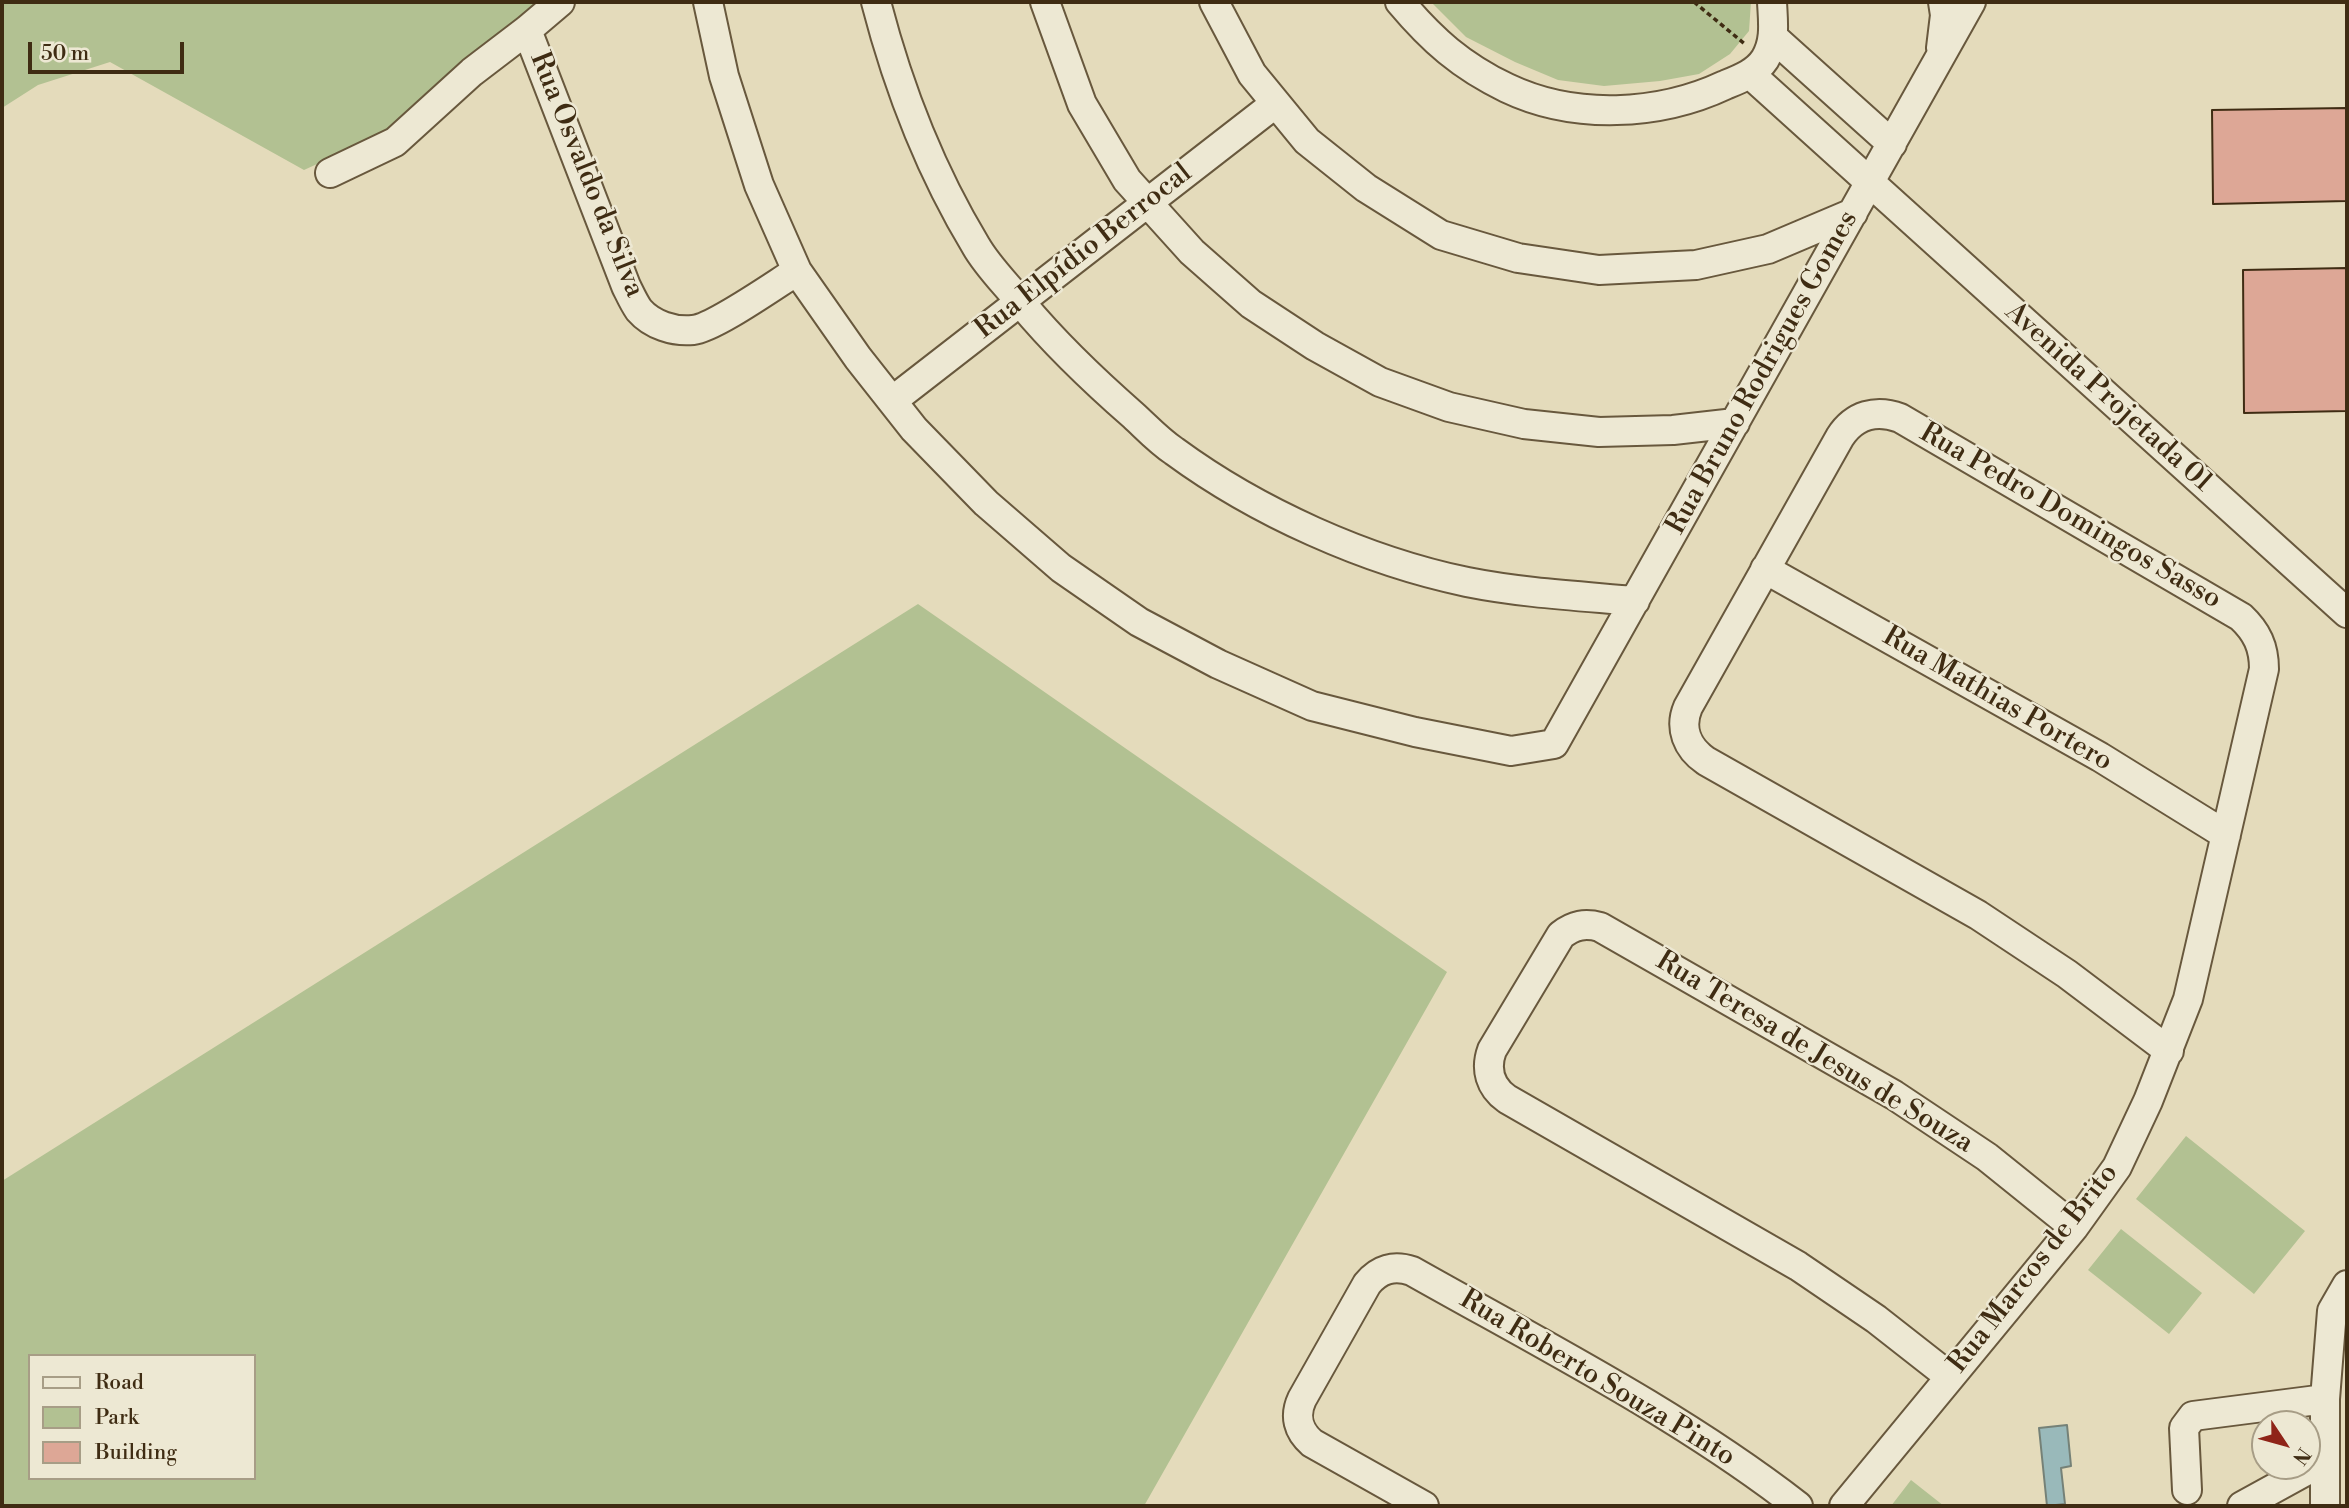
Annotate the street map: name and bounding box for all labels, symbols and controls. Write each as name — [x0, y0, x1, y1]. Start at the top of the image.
scale bar — [32, 28, 187, 72]
text: 50 m — [41, 41, 89, 67]
street label: Rua Osvaldo da Silva — [521, 48, 651, 302]
street label: Rua Elpídio Berrocal — [969, 157, 1199, 347]
street label: Rua Bruno Rodrigues Gomes — [1660, 205, 1866, 541]
street label: Avenida Projetada 01 — [1997, 296, 2219, 500]
street label: Rua Pedro Domingos Sasso — [1913, 417, 2227, 617]
street label: Rua Mathias Portero — [1876, 621, 2118, 779]
street label: Rua Teresa de Jesus de Souza — [1649, 945, 1979, 1161]
street label: Rua Marcos de Brito — [1942, 1158, 2126, 1380]
street label: Rua Roberto Souza Pinto — [1453, 1283, 1741, 1475]
legend — [28, 1354, 256, 1480]
text: Road — [95, 1370, 144, 1396]
text: Park — [95, 1405, 139, 1431]
north arrow — [2251, 1410, 2321, 1480]
text: Building — [95, 1440, 177, 1466]
text: N — [2287, 1443, 2315, 1469]

